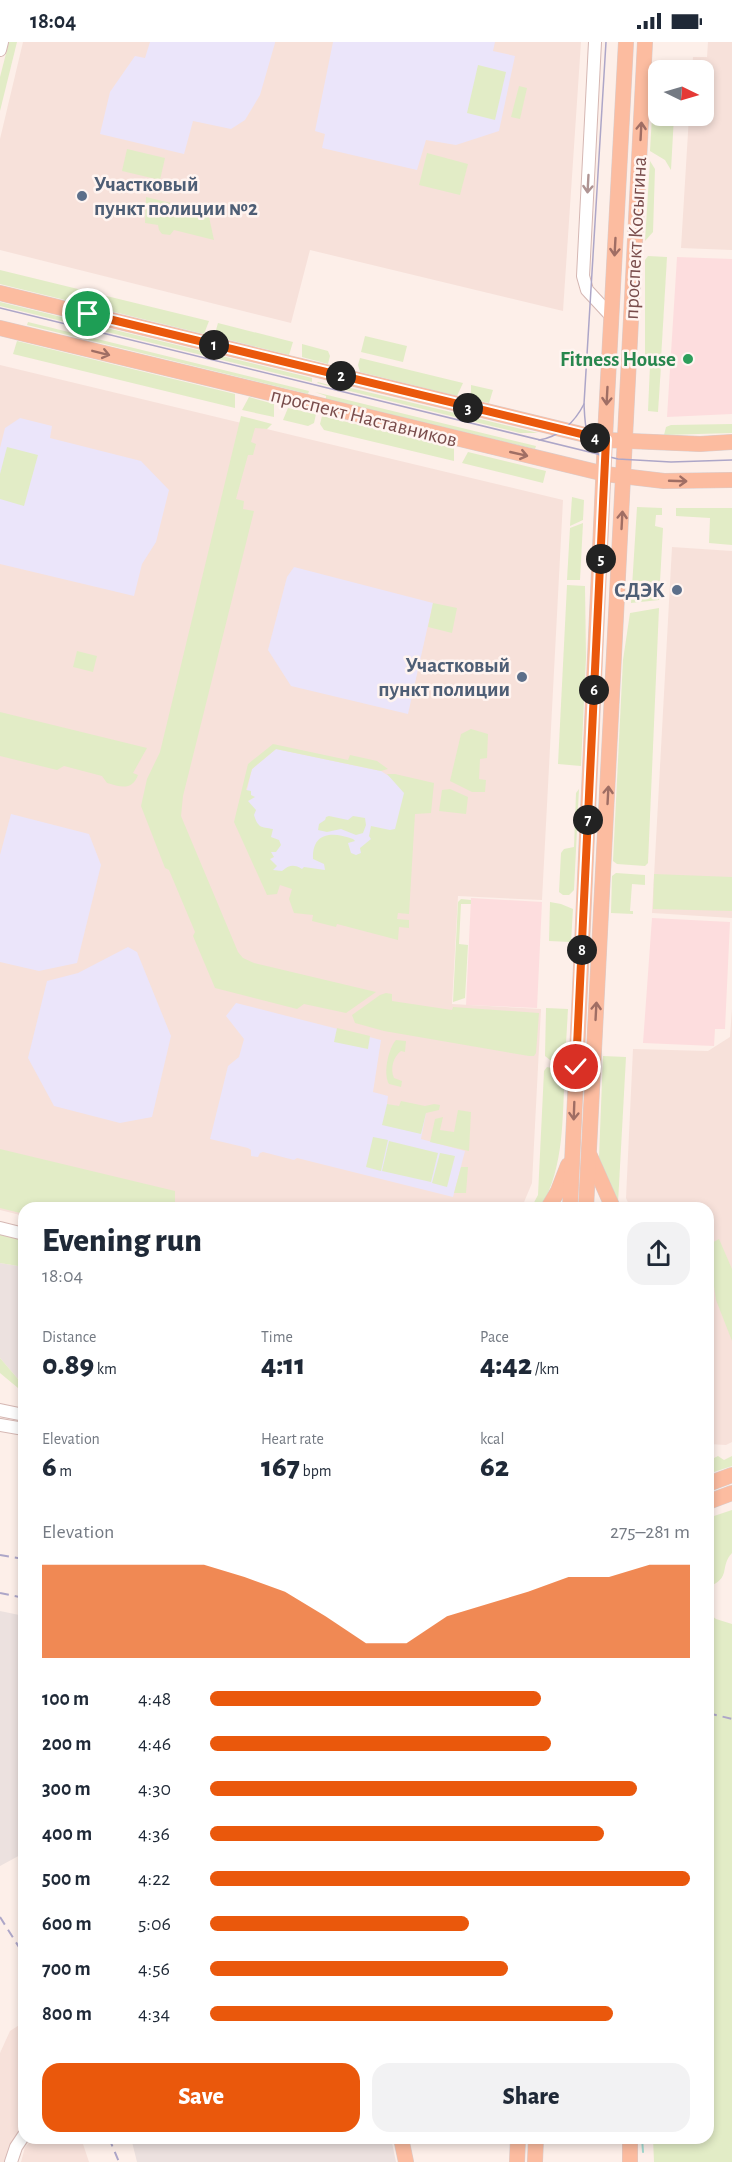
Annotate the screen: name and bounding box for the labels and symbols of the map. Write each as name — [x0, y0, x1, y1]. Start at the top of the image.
north arrow — [648, 60, 714, 126]
one-way arrow — [635, 122, 646, 142]
street label: проспект Косыгина — [621, 156, 650, 320]
place label: Участковый пункт полиции №2 — [94, 174, 258, 219]
one-way arrow — [582, 174, 593, 194]
marker: Участковый пункт полиции №2 — [75, 189, 89, 203]
one-way arrow — [610, 237, 621, 257]
pin — [62, 288, 113, 339]
pin: 1 — [199, 330, 229, 360]
one-way arrow — [91, 348, 110, 360]
place label: Fitness House — [560, 349, 676, 370]
marker: Fitness House — [681, 352, 695, 366]
pin: 2 — [326, 361, 356, 391]
street label: проспект Наставников — [269, 384, 459, 451]
one-way arrow — [602, 386, 613, 406]
pin: 3 — [453, 393, 483, 423]
pin: 4 — [580, 423, 610, 453]
one-way arrow — [510, 449, 529, 461]
one-way arrow — [667, 476, 687, 487]
one-way arrow — [617, 510, 628, 530]
pin: 5 — [586, 544, 616, 574]
place label: СДЭК — [614, 580, 665, 601]
marker: СДЭК — [670, 583, 684, 597]
place label: Участковый пункт полиции — [378, 655, 510, 700]
marker: Участковый пункт полиции — [515, 670, 529, 684]
pin: 6 — [579, 675, 609, 705]
one-way arrow — [602, 786, 613, 806]
pin: 7 — [573, 805, 603, 835]
pin: 8 — [567, 935, 597, 965]
one-way arrow — [591, 1002, 602, 1022]
pin — [550, 1041, 601, 1092]
one-way arrow — [569, 1101, 580, 1121]

